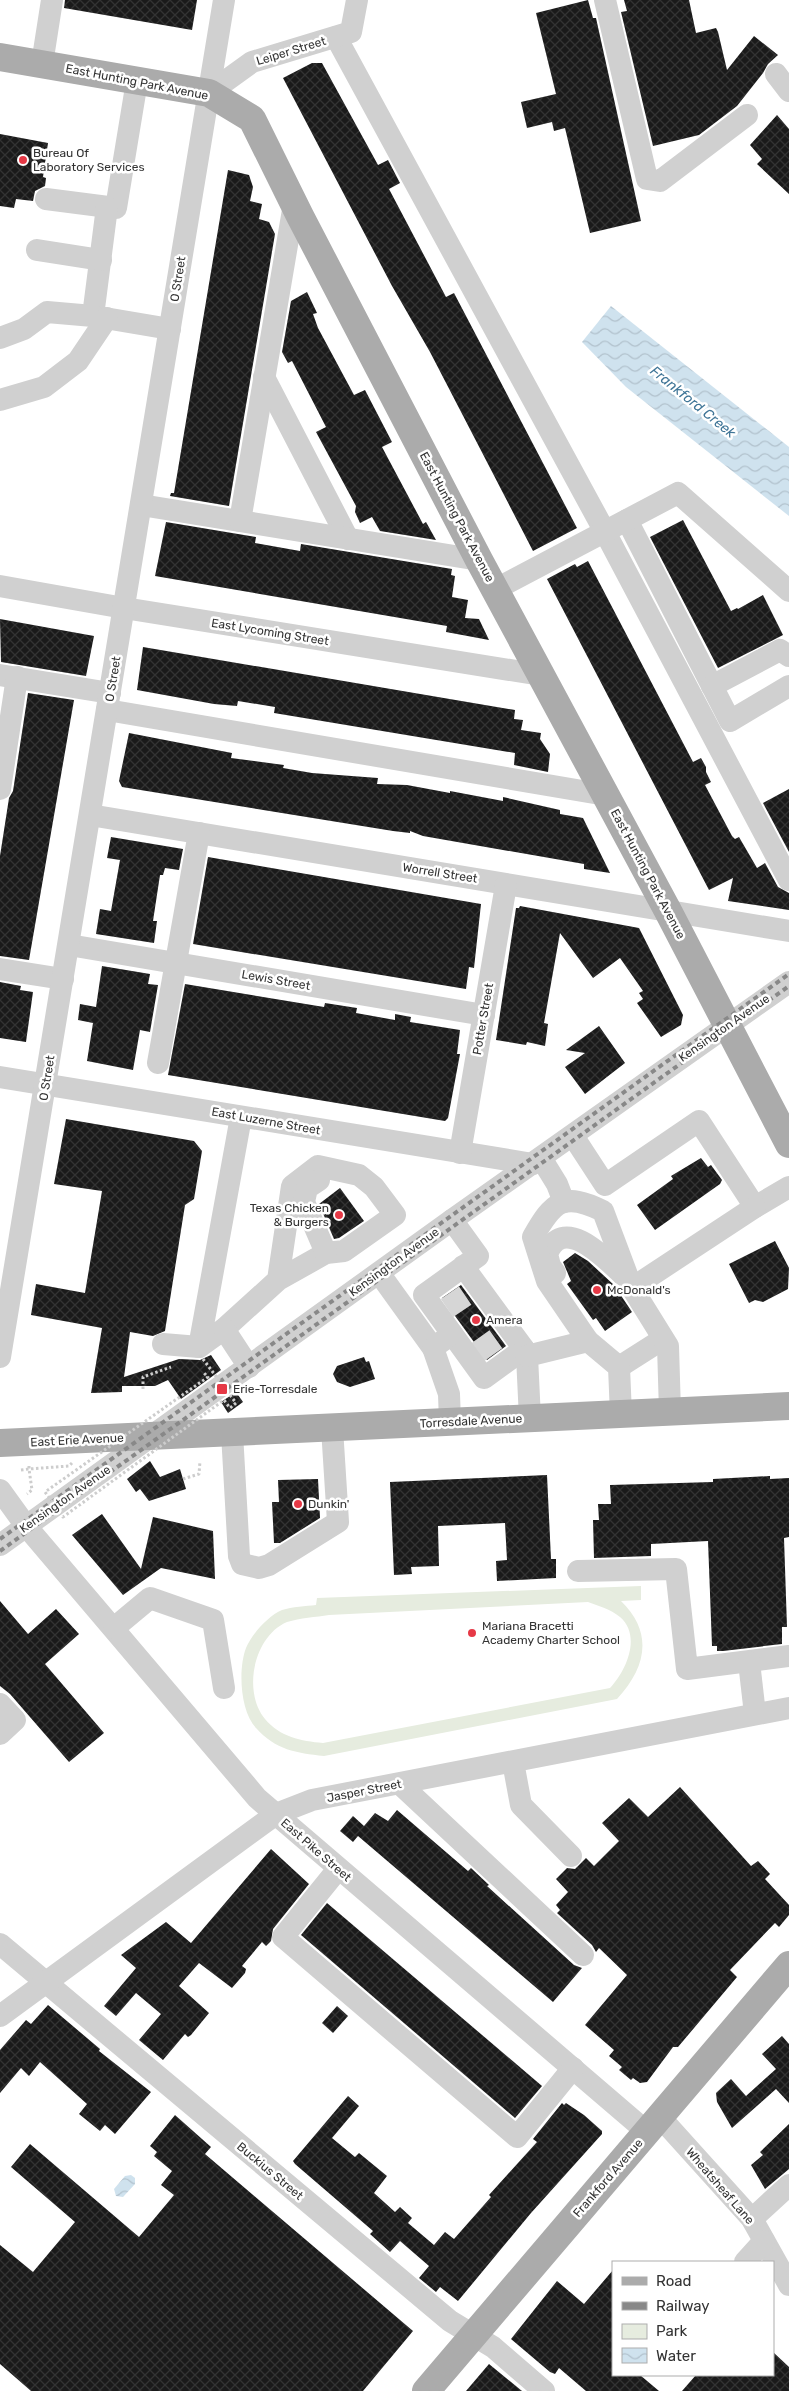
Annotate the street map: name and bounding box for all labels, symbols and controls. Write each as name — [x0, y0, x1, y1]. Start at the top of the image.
street label: Leiper Street — [255, 34, 328, 68]
street label: East Hunting Park Avenue — [64, 61, 210, 103]
place label: Bureau Of Laboratory Services — [33, 146, 145, 174]
marker: Bureau Of Laboratory Services — [17, 154, 29, 166]
street label: O Street — [168, 255, 189, 303]
water label: Frankford Creek — [647, 362, 740, 442]
street label: East Hunting Park Avenue — [417, 450, 497, 585]
street label: East Lycoming Street — [210, 616, 330, 648]
street label: O Street — [103, 655, 124, 703]
street label: East Hunting Park Avenue — [608, 807, 688, 942]
street label: Worrell Street — [402, 860, 479, 886]
street label: Lewis Street — [241, 967, 312, 993]
street label: Potter Street — [470, 982, 496, 1056]
street label: Kensington Avenue — [676, 991, 772, 1065]
street label: O Street — [37, 1054, 58, 1102]
street label: East Luzerne Street — [210, 1105, 322, 1138]
place label: Texas Chicken & Burgers — [250, 1201, 329, 1229]
marker: Texas Chicken & Burgers — [333, 1209, 345, 1221]
street label: Kensington Avenue — [346, 1224, 442, 1299]
place label: McDonald's — [607, 1283, 671, 1297]
marker: McDonald's — [591, 1284, 603, 1296]
place label: Amera — [486, 1313, 523, 1327]
marker: Amera — [470, 1314, 482, 1326]
marker: Erie-Torresdale — [215, 1382, 229, 1396]
place label: Erie-Torresdale — [233, 1382, 318, 1396]
street label: Torresdale Avenue — [419, 1411, 523, 1431]
street label: East Erie Avenue — [30, 1431, 124, 1449]
street label: Kensington Avenue — [17, 1462, 113, 1536]
place label: Dunkin' — [308, 1497, 349, 1511]
marker: Dunkin' — [292, 1498, 304, 1510]
place label: Mariana Bracetti Academy Charter School — [482, 1619, 620, 1647]
marker: Mariana Bracetti Academy Charter School — [466, 1627, 478, 1639]
street label: Jasper Street — [325, 1777, 403, 1805]
street label: East Pike Street — [278, 1816, 354, 1885]
street label: Frankford Avenue — [570, 2136, 646, 2220]
street label: Buckius Street — [234, 2139, 306, 2203]
street label: Wheatsheaf Lane — [683, 2145, 757, 2227]
legend — [612, 2261, 774, 2376]
text: Road — [656, 2272, 692, 2290]
text: Railway — [656, 2297, 710, 2315]
text: Park — [656, 2322, 687, 2340]
text: Water — [656, 2347, 696, 2365]

